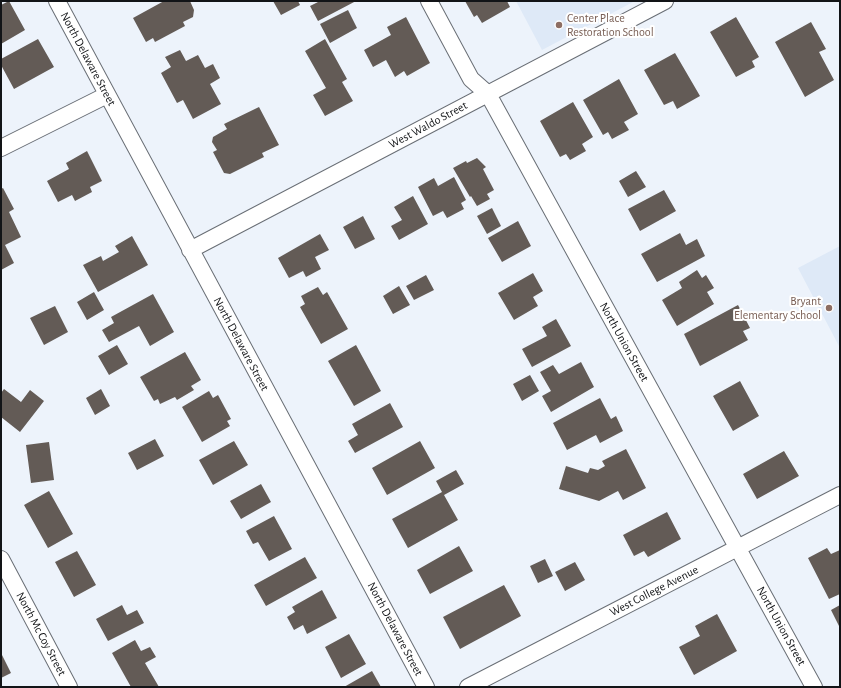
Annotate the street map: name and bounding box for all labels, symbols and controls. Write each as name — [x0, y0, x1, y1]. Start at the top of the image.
street label: North Delaware Street — [57, 10, 119, 108]
place label: Center Place Restoration School — [567, 11, 654, 39]
marker: Center Place Restoration School — [554, 20, 564, 30]
street label: West Waldo Street — [386, 98, 470, 152]
place label: Bryant Elementary School — [734, 294, 821, 322]
street label: North Delaware Street — [210, 295, 272, 393]
street label: North Union Street — [596, 300, 652, 384]
marker: Bryant Elementary School — [824, 303, 834, 313]
street label: West College Avenue — [607, 562, 701, 620]
street label: North Delaware Street — [364, 580, 426, 678]
street label: North Union Street — [753, 584, 809, 668]
street label: North Mc Coy Street — [13, 590, 69, 678]

